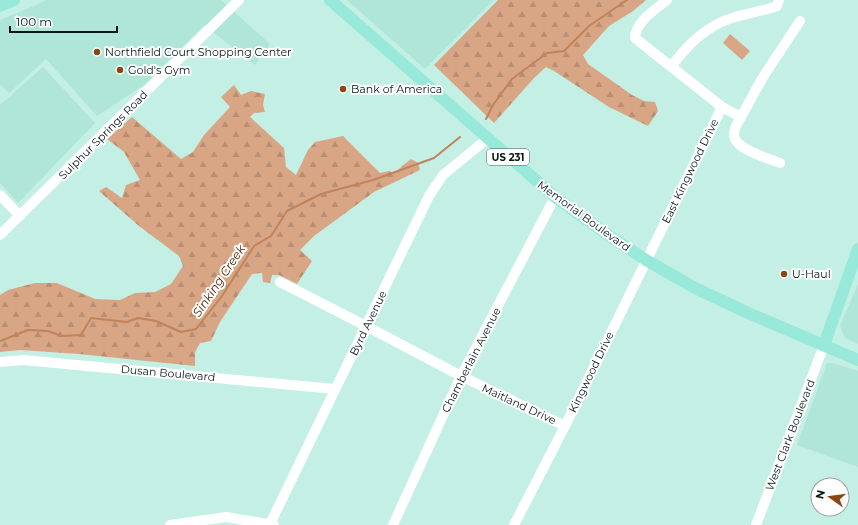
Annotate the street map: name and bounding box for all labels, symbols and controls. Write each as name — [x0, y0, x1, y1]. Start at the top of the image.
scale bar — [10, 8, 117, 34]
text: 100 m — [16, 14, 52, 29]
place label: Northfield Court Shopping Center — [105, 45, 292, 59]
marker: Northfield Court Shopping Center — [92, 47, 102, 57]
place label: Gold's Gym — [128, 63, 190, 77]
marker: Gold's Gym — [115, 65, 125, 75]
place label: Bank of America — [351, 82, 442, 96]
marker: Bank of America — [338, 84, 348, 94]
street label: Sulphur Springs Road — [56, 88, 150, 182]
street label: East Kingwood Drive — [659, 116, 722, 226]
road number: US 231 — [487, 149, 529, 165]
street label: Memorial Boulevard — [535, 178, 633, 254]
water label: Sinking Creek — [189, 241, 249, 320]
place label: U-Haul — [792, 267, 831, 281]
marker: U-Haul — [779, 269, 789, 279]
street label: Byrd Avenue — [346, 288, 390, 358]
street label: Chamberlain Avenue — [438, 305, 504, 415]
street label: Kingwood Drive — [565, 329, 617, 415]
street label: Dusan Boulevard — [120, 362, 216, 384]
street label: West Clark Boulevard — [762, 377, 818, 493]
street label: Maitland Drive — [480, 381, 559, 427]
north arrow — [810, 477, 850, 517]
text: N — [812, 489, 828, 501]

